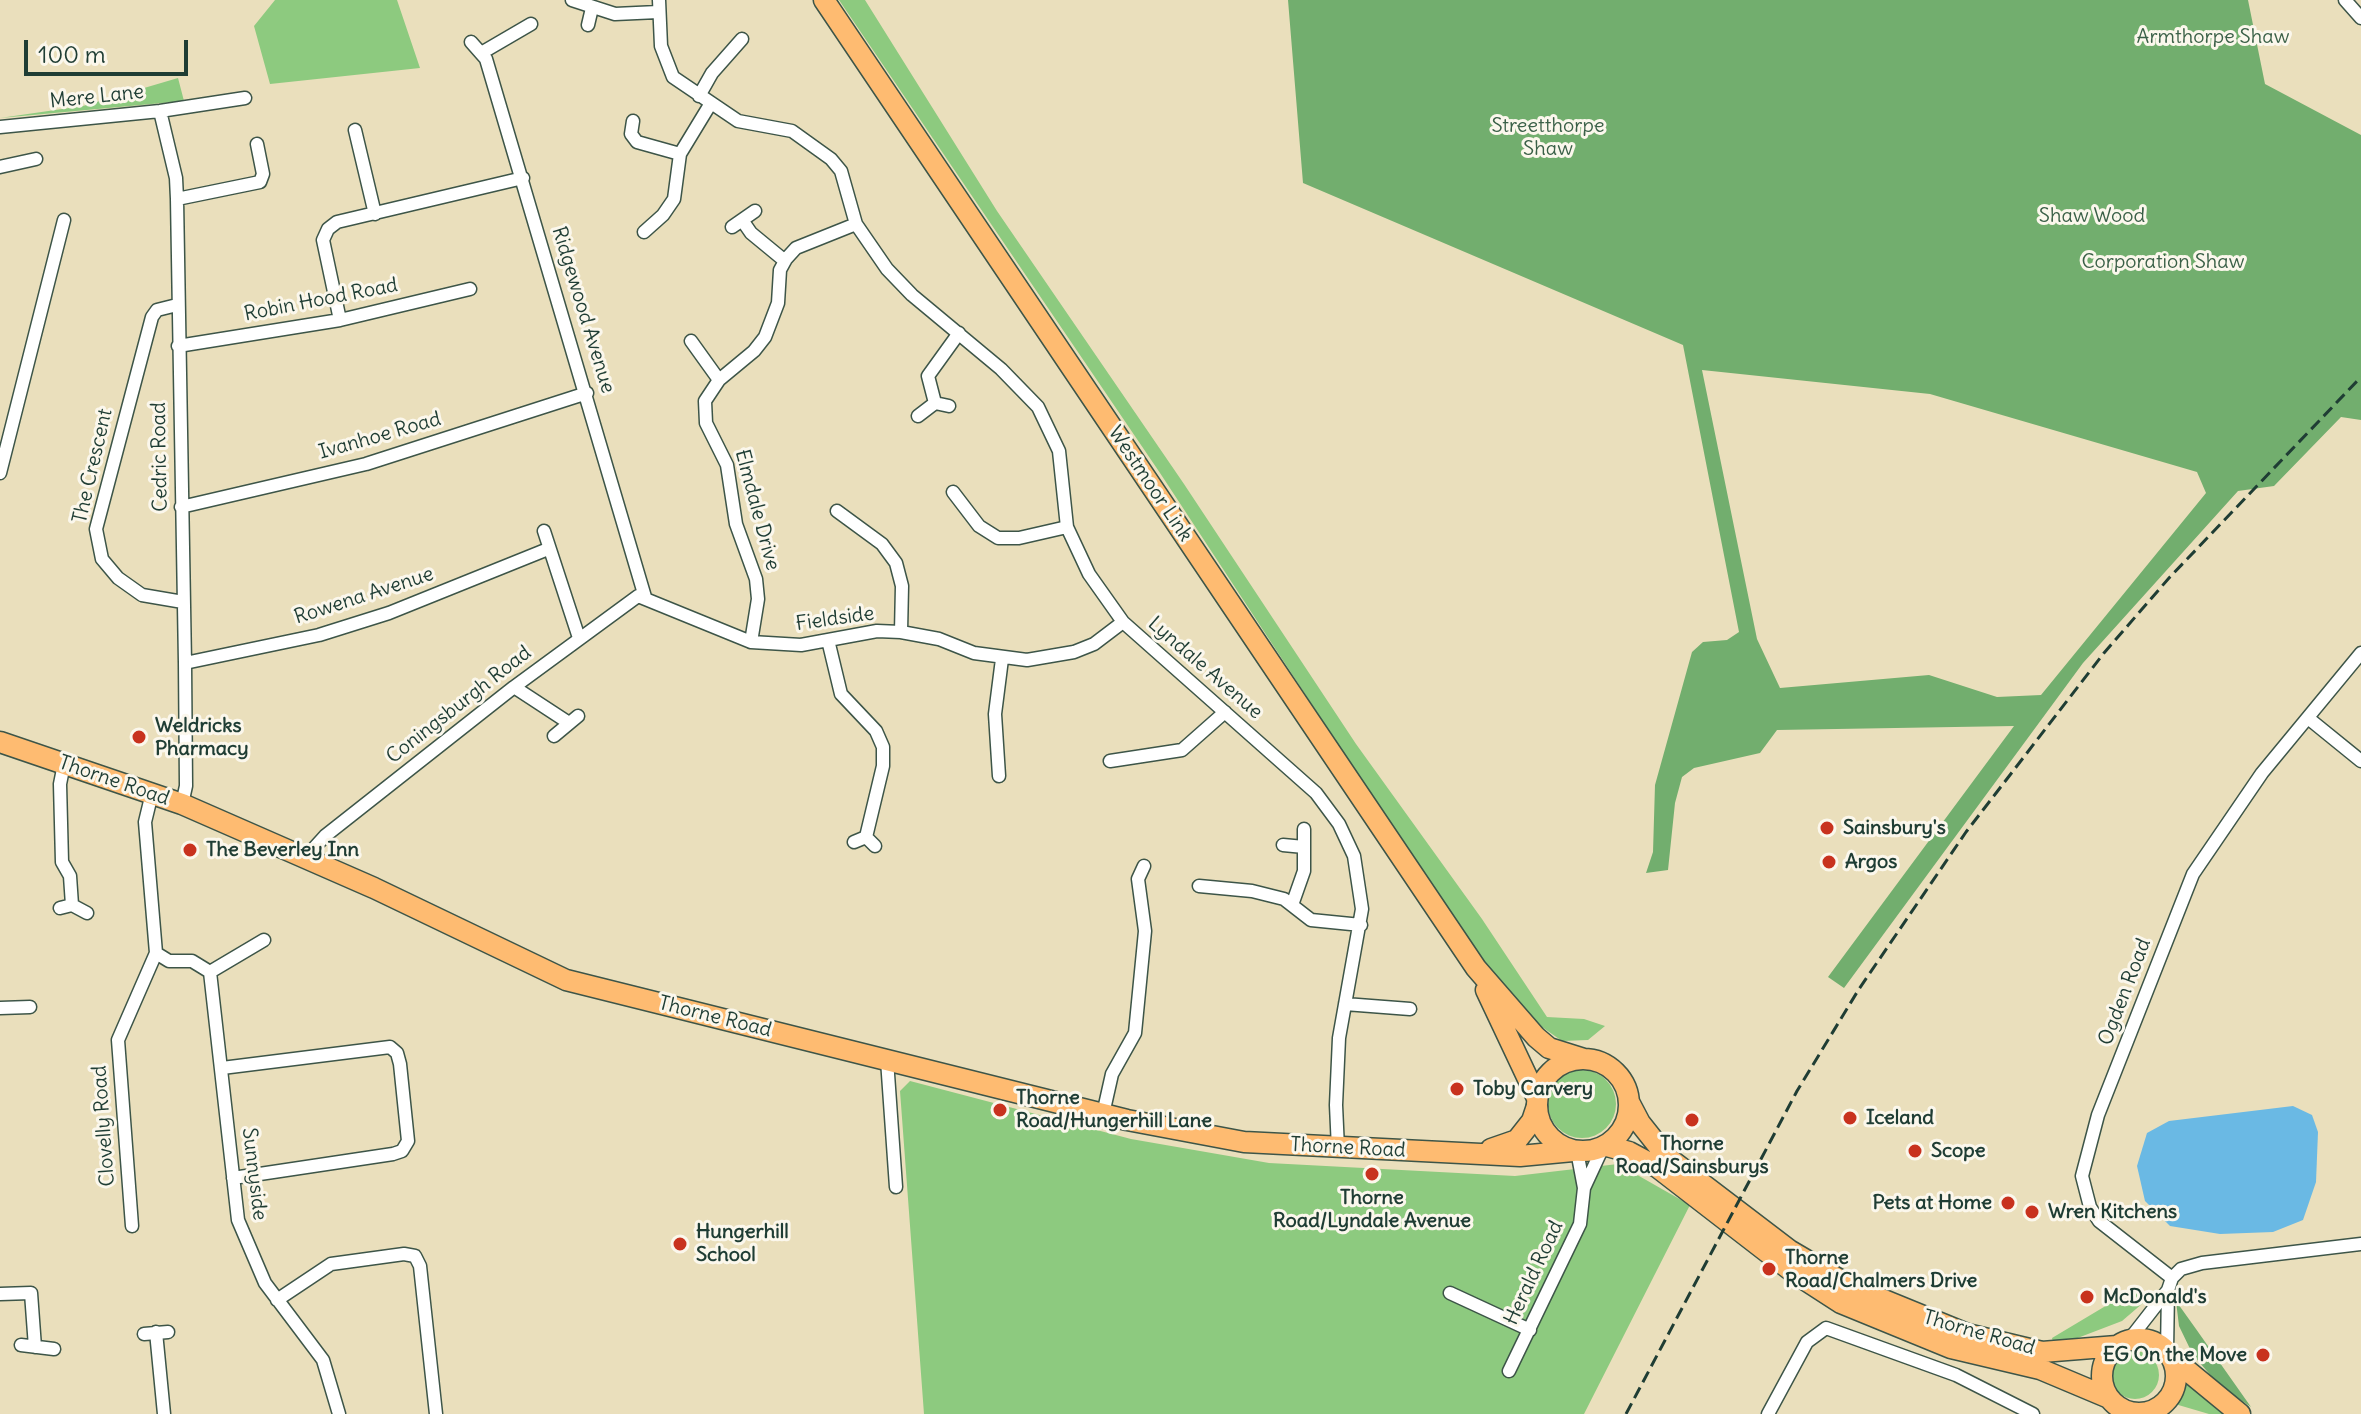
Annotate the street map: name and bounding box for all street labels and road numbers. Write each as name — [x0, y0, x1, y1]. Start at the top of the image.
street label: Mere Lane — [49, 80, 145, 114]
street label: Ridgewood Avenue — [546, 224, 620, 396]
street label: Robin Hood Road — [242, 273, 400, 327]
street label: Cedric Road — [147, 402, 173, 512]
street label: The Crescent — [68, 406, 118, 526]
street label: Ivanhoe Road — [316, 407, 444, 465]
street label: Westmoor Link — [1103, 422, 1197, 546]
street label: Elmdale Drive — [729, 447, 785, 573]
street label: Rowena Avenue — [291, 562, 437, 630]
street label: Fieldside — [794, 602, 876, 636]
street label: Lyndale Avenue — [1143, 612, 1267, 724]
street label: Coningsburgh Road — [382, 641, 536, 769]
street label: Thorne Road — [56, 751, 172, 811]
street label: Ogden Road — [2094, 935, 2156, 1049]
street label: Thorne Road — [656, 991, 774, 1043]
street label: Clovelly Road — [88, 1065, 120, 1187]
street label: Sunnyside — [236, 1126, 272, 1222]
street label: Thorne Road — [1290, 1133, 1406, 1163]
street label: Herald Road — [1499, 1217, 1569, 1329]
street label: Thorne Road — [1920, 1306, 2038, 1360]

